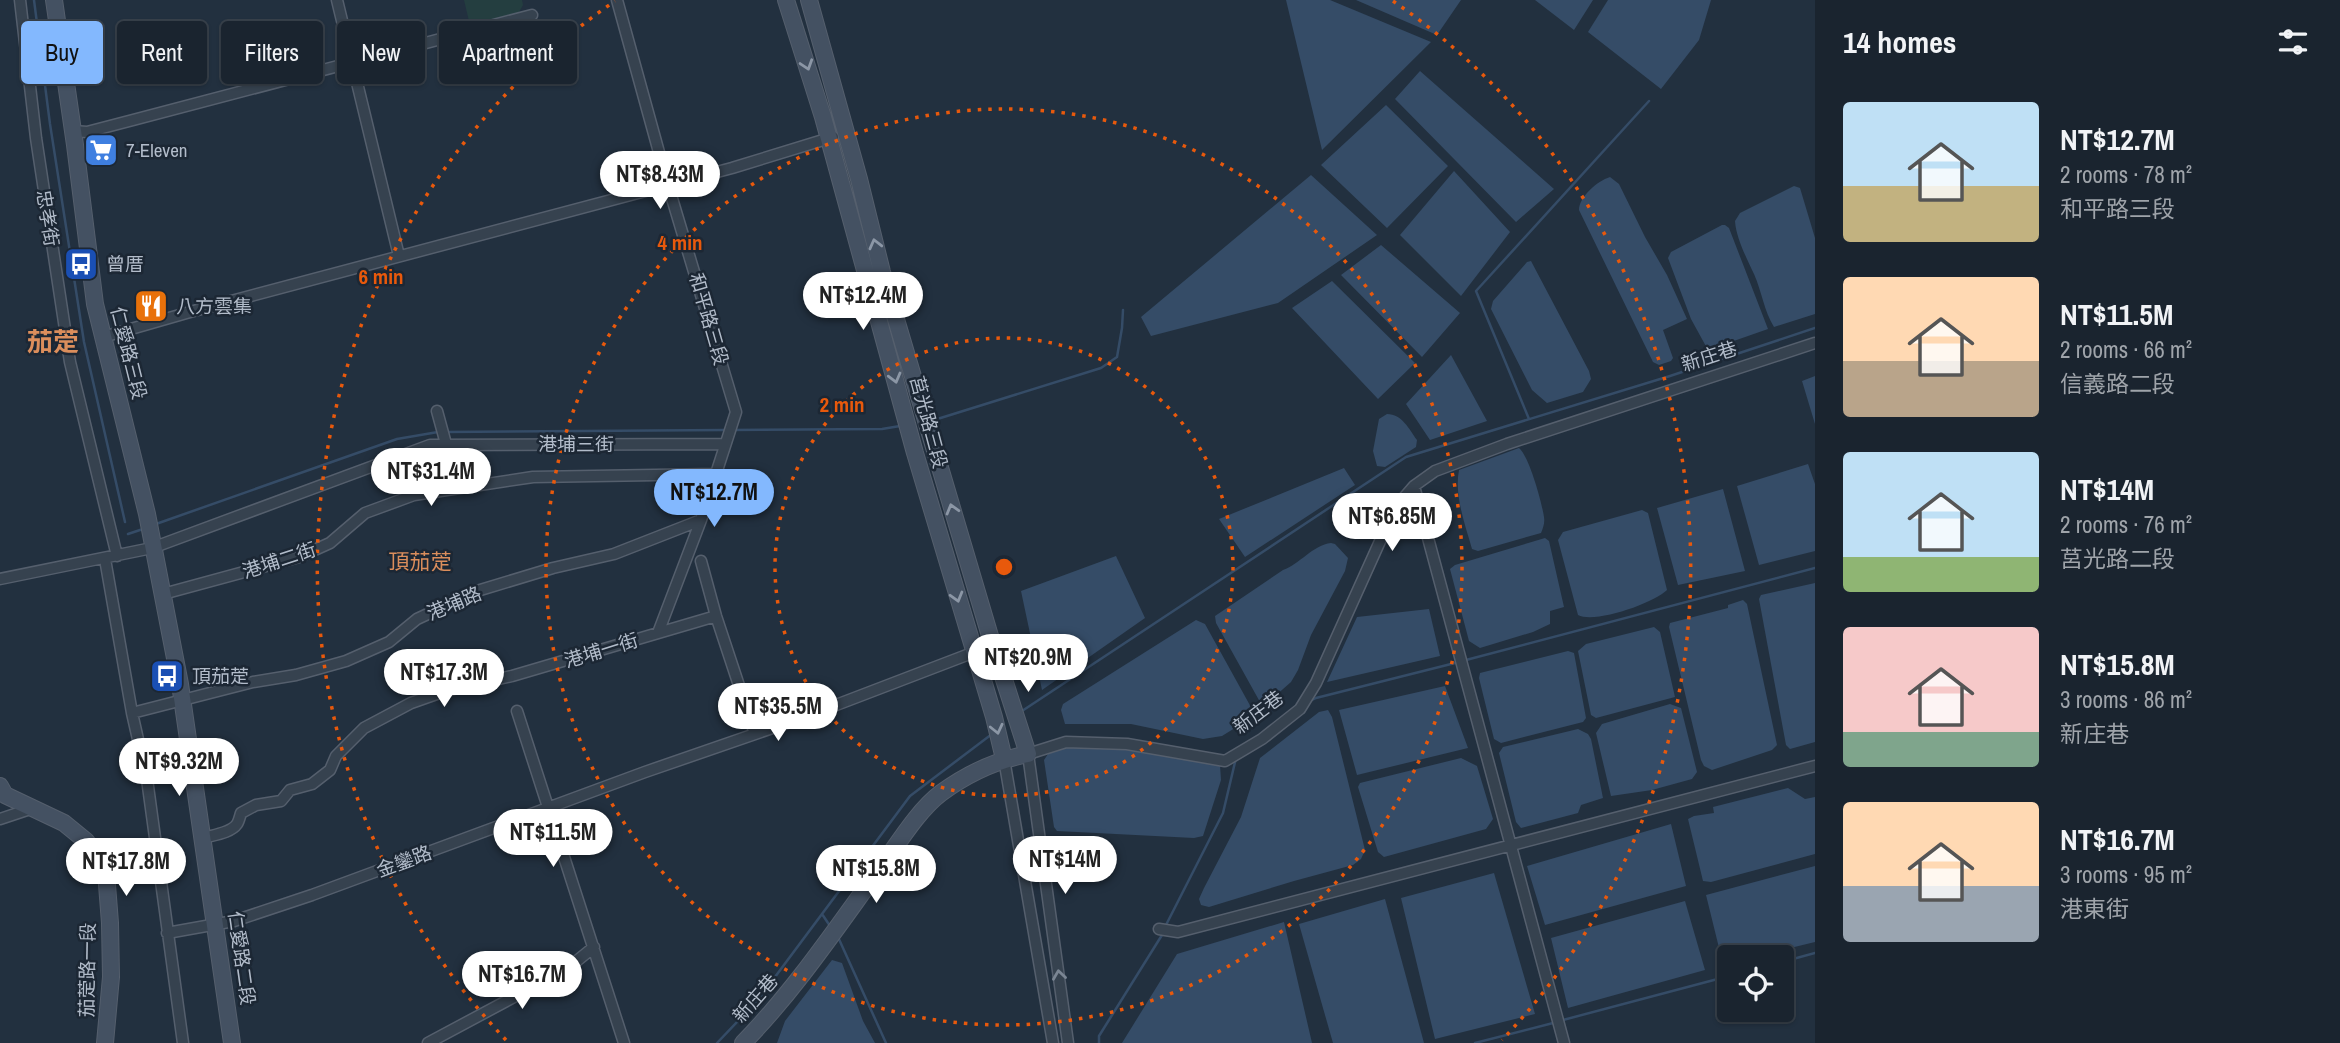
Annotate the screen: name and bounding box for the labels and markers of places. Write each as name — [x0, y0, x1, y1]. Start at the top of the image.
supermarket icon: 7-Eleven — [82, 131, 120, 169]
place label: 7-Eleven — [126, 137, 187, 163]
pin: NT$8.43M — [588, 152, 732, 211]
bus stop icon: 曾厝 — [62, 245, 100, 283]
place label: 曾厝 — [106, 251, 144, 277]
pin: NT$12.4M — [791, 272, 935, 332]
restaurant icon: 八方雲集 — [132, 287, 170, 325]
place label: 八方雲集 — [176, 293, 252, 319]
pin: NT$31.4M — [359, 448, 503, 508]
pin: NT$12.7M — [642, 470, 786, 529]
pin: NT$6.85M — [1320, 494, 1464, 553]
centre of rings — [992, 555, 1016, 579]
pin: NT$20.9M — [956, 634, 1100, 694]
pin: NT$17.3M — [372, 650, 516, 709]
bus stop icon: 頂茄萣 — [148, 657, 186, 695]
place label: 頂茄萣 — [192, 663, 249, 689]
pin: NT$35.5M — [706, 684, 850, 743]
pin: NT$9.32M — [107, 738, 251, 798]
pin: NT$11.5M — [481, 810, 625, 869]
pin: NT$14M — [1008, 836, 1122, 896]
pin: NT$17.8M — [54, 838, 198, 898]
pin: NT$15.8M — [804, 846, 948, 905]
pin: NT$16.7M — [450, 951, 594, 1011]

